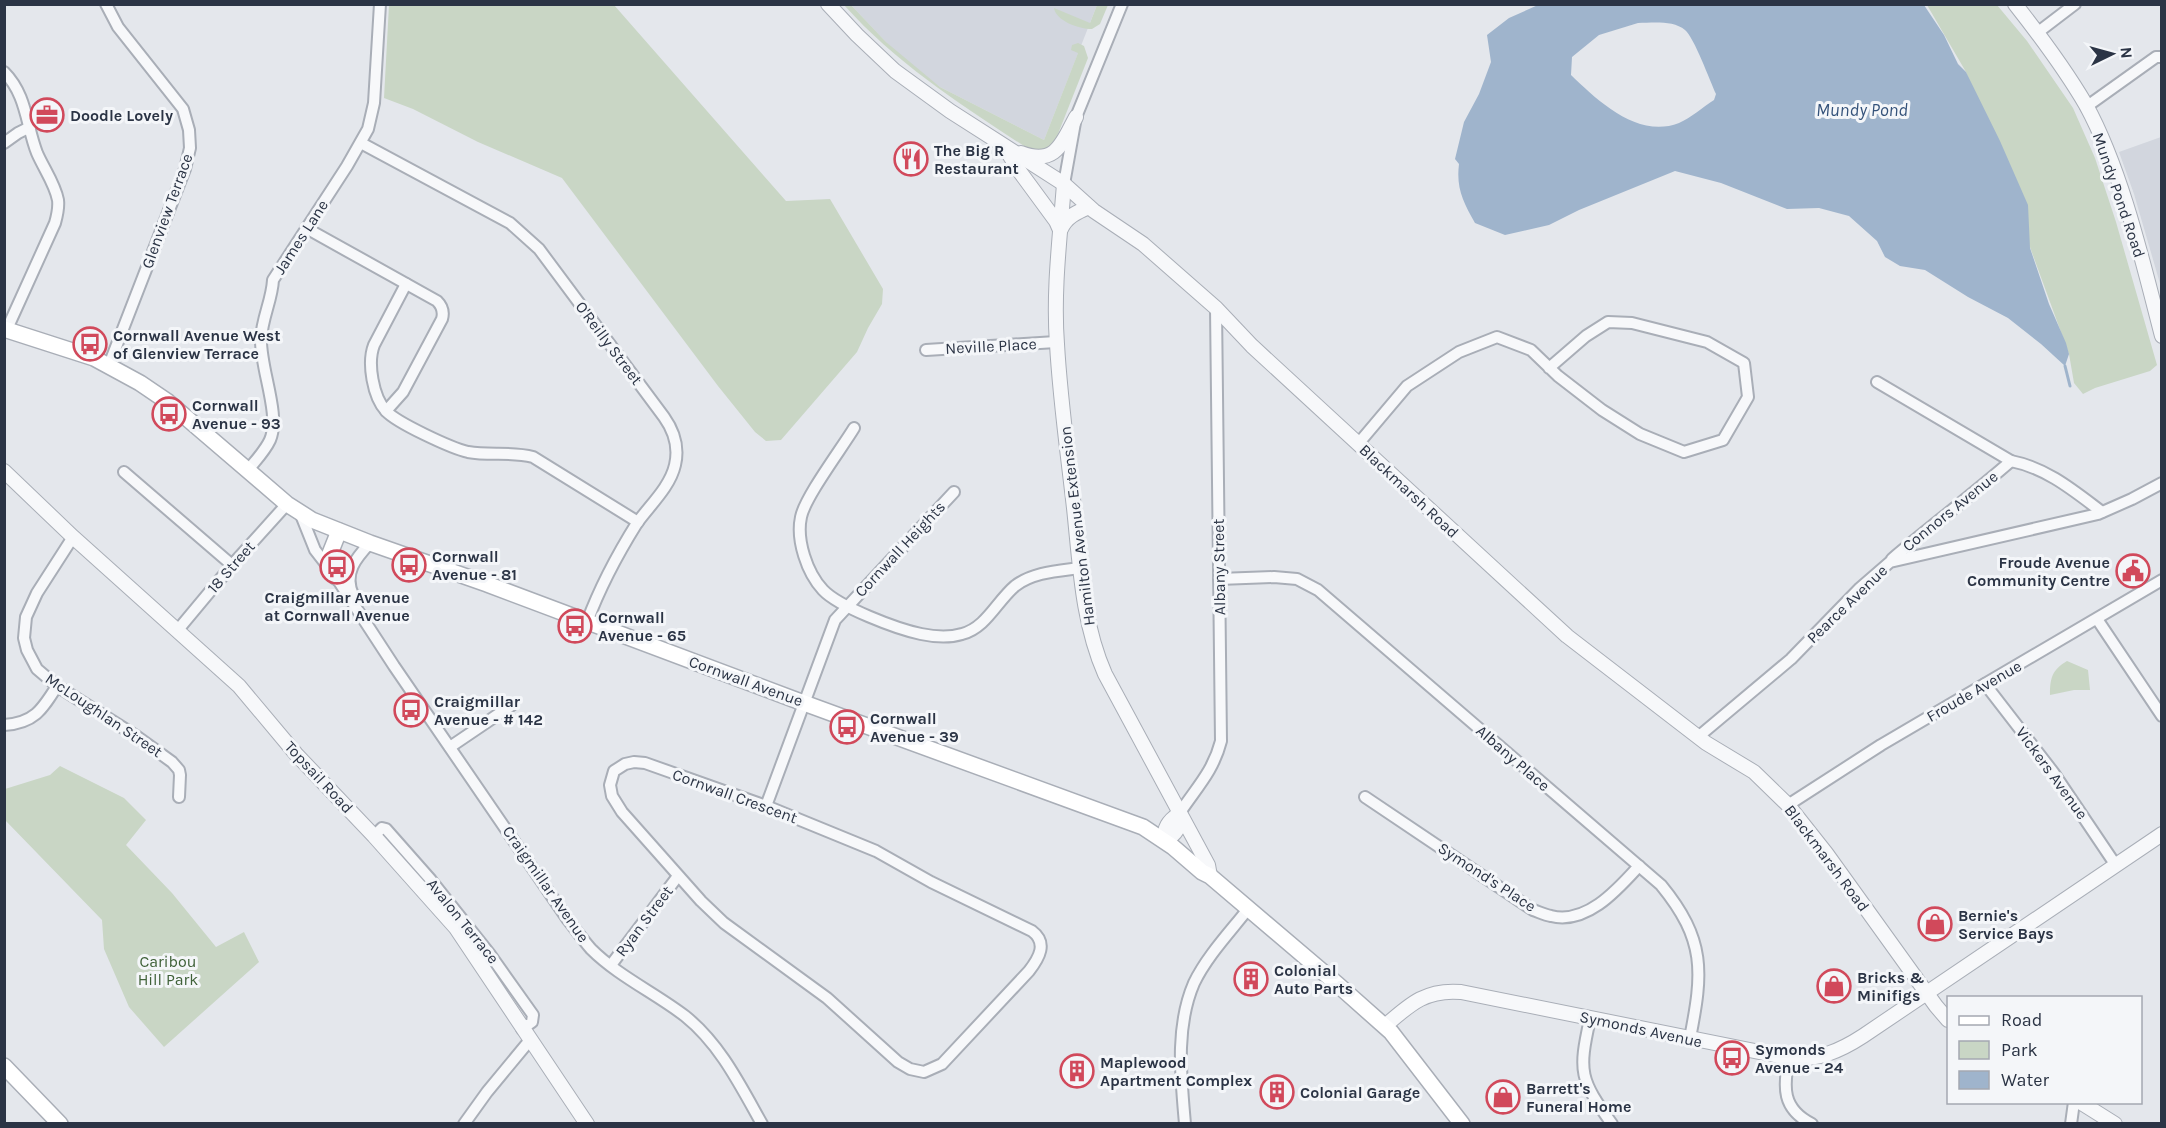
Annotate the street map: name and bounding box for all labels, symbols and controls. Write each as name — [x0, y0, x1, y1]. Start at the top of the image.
north arrow — [2082, 24, 2142, 84]
text: N — [2116, 46, 2136, 59]
office icon: Doodle Lovely — [29, 97, 65, 133]
water label: Mundy Pond — [1816, 99, 1908, 121]
place label: Doodle Lovely — [70, 106, 173, 125]
street label: Mundy Pond Road — [2089, 130, 2149, 260]
restaurant icon: The Big R Restaurant — [893, 141, 929, 177]
place label: The Big R Restaurant — [934, 141, 1019, 178]
street label: Glenview Terrace — [137, 151, 197, 271]
street label: James Lane — [270, 196, 332, 278]
street label: O'Reilly Street — [571, 298, 647, 388]
bus stop icon: Cornwall Avenue West of Glenview Terrace — [72, 326, 108, 362]
place label: Cornwall Avenue West of Glenview Terrace — [113, 326, 280, 363]
street label: Neville Place — [945, 334, 1037, 358]
bus stop icon: Cornwall Avenue - 93 — [151, 396, 187, 432]
place label: Cornwall Avenue - 93 — [192, 396, 281, 433]
street label: Hamilton Avenue Extension — [1055, 425, 1099, 627]
street label: Blackmarsh Road — [1355, 440, 1463, 542]
street label: Connors Avenue — [1898, 467, 2002, 555]
street label: Cornwall Heights — [851, 497, 949, 601]
street label: Albany Street — [1209, 518, 1229, 616]
street label: 18 Street — [203, 537, 259, 597]
bus stop icon: Cornwall Avenue - 81 — [391, 547, 427, 583]
place label: Cornwall Avenue - 81 — [432, 547, 517, 584]
bus stop icon: Craigmillar Avenue at Cornwall Avenue — [319, 549, 355, 585]
place label: Froude Avenue Community Centre — [1967, 553, 2110, 590]
public building icon: Froude Avenue Community Centre — [2115, 553, 2151, 589]
street label: Pearce Avenue — [1803, 561, 1891, 647]
place label: Craigmillar Avenue at Cornwall Avenue — [264, 588, 410, 625]
bus stop icon: Cornwall Avenue - 65 — [557, 608, 593, 644]
place label: Cornwall Avenue - 65 — [598, 608, 686, 645]
street label: Cornwall Avenue — [686, 652, 806, 710]
street label: Froude Avenue — [1923, 656, 2025, 726]
street label: McLoughlan Street — [42, 669, 166, 761]
bus stop icon: Craigmillar Avenue - # 142 — [393, 692, 429, 728]
place label: Craigmillar Avenue - # 142 — [434, 692, 543, 729]
bus stop icon: Cornwall Avenue - 39 — [829, 709, 865, 745]
place label: Cornwall Avenue - 39 — [870, 709, 959, 746]
street label: Albany Place — [1472, 721, 1554, 795]
street label: Vickers Avenue — [2012, 723, 2092, 823]
street label: Topsail Road — [281, 737, 357, 817]
street label: Cornwall Crescent — [670, 765, 800, 827]
street label: Blackmarsh Road — [1781, 801, 1873, 915]
street label: Craigmillar Avenue — [499, 822, 593, 946]
street label: Symond's Place — [1434, 838, 1540, 916]
street label: Avalon Terrace — [423, 875, 503, 967]
street label: Ryan Street — [611, 882, 677, 960]
shop icon: Bernie's Service Bays — [1917, 906, 1953, 942]
place label: Bernie's Service Bays — [1958, 906, 2054, 943]
park label: Caribou Hill Park — [138, 952, 198, 989]
building icon: Colonial Auto Parts — [1233, 961, 1269, 997]
place label: Colonial Auto Parts — [1274, 961, 1353, 998]
shop icon: Bricks & Minifigs — [1816, 968, 1852, 1004]
place label: Bricks & Minifigs — [1857, 968, 1925, 1005]
legend — [1947, 996, 2142, 1104]
street label: Symonds Avenue — [1578, 1007, 1704, 1051]
text: Road — [2001, 1009, 2042, 1031]
text: Park — [2001, 1039, 2038, 1061]
bus stop icon: Symonds Avenue - 24 — [1714, 1040, 1750, 1076]
place label: Symonds Avenue - 24 — [1755, 1040, 1844, 1077]
building icon: Maplewood Apartment Complex — [1059, 1053, 1095, 1089]
place label: Maplewood Apartment Complex — [1100, 1053, 1252, 1090]
text: Water — [2001, 1069, 2049, 1091]
building icon: Colonial Garage — [1259, 1074, 1295, 1110]
shop icon: Barrett's Funeral Home — [1485, 1079, 1521, 1115]
place label: Barrett's Funeral Home — [1526, 1079, 1631, 1116]
place label: Colonial Garage — [1300, 1083, 1420, 1102]

